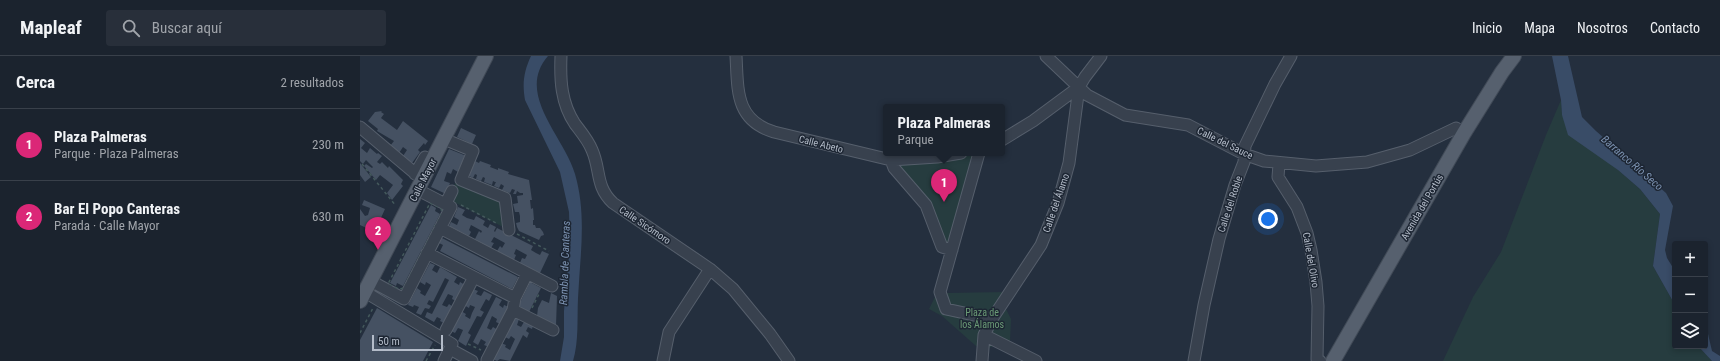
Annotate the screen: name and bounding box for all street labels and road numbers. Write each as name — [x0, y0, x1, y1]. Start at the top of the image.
street label: Calle del Sauce — [1195, 125, 1255, 161]
street label: Calle Abeto — [798, 133, 844, 155]
street label: Calle Mayor — [408, 157, 438, 203]
street label: Calle del Álamo — [1040, 172, 1071, 234]
street label: Avenida del Portús — [1399, 172, 1445, 242]
street label: Calle del Roble — [1216, 174, 1244, 234]
street label: Calle Sicómoro — [617, 204, 673, 246]
street label: Calle del Olivo — [1301, 231, 1321, 289]

